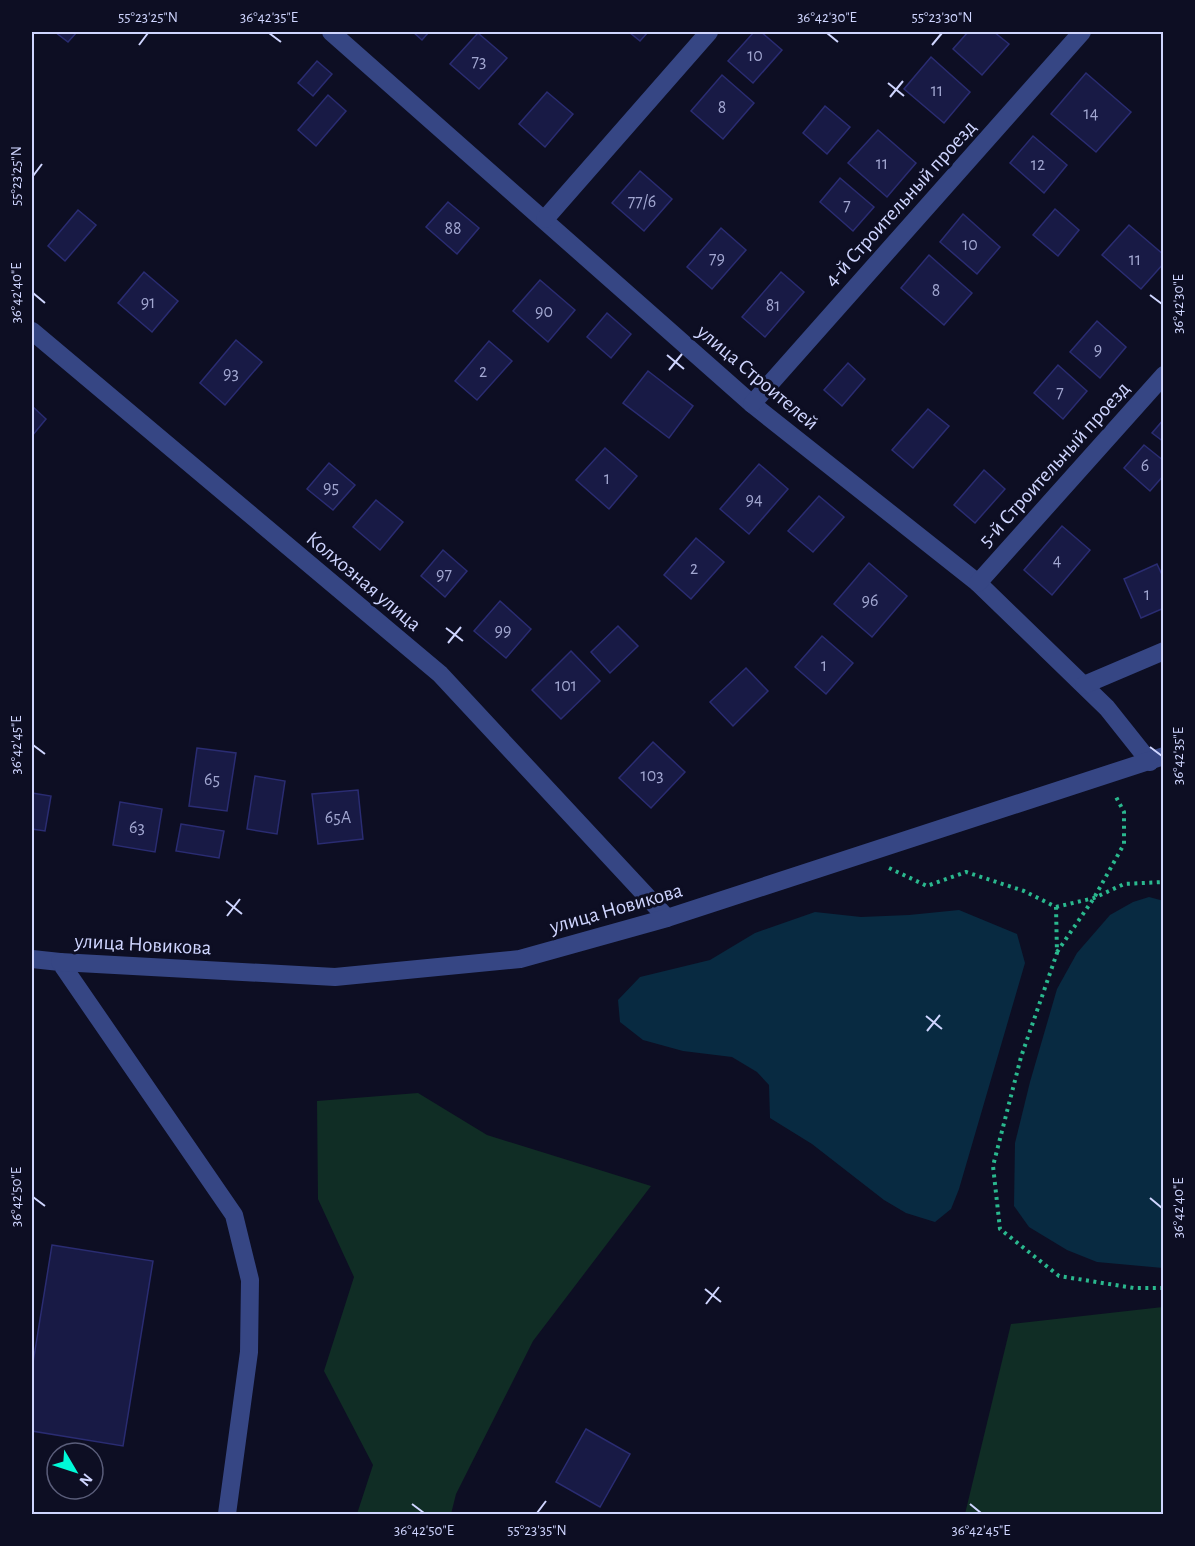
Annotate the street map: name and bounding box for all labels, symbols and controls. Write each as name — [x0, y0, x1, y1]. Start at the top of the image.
text: 55°23'25"N — [118, 10, 178, 25]
text: 36°42'35"E — [240, 10, 298, 25]
text: 36°42'30"E — [797, 10, 857, 25]
text: 55°23'30"N — [912, 10, 972, 25]
house number: 10 — [747, 47, 763, 65]
house number: 73 — [472, 53, 486, 71]
house number: 11 — [931, 82, 943, 100]
house number: 8 — [718, 99, 726, 117]
house number: 14 — [1084, 105, 1099, 123]
street label: 4-й Строительный проезд — [820, 116, 980, 290]
text: 55°23'25"N — [9, 146, 24, 206]
house number: 11 — [876, 155, 888, 173]
house number: 12 — [1031, 156, 1045, 174]
house number: 77/6 — [628, 193, 656, 211]
house number: 7 — [843, 197, 851, 215]
house number: 88 — [444, 220, 462, 238]
house number: 10 — [962, 236, 978, 254]
house number: 79 — [709, 250, 725, 268]
house number: 11 — [1129, 251, 1141, 269]
text: 36°42'40"E — [9, 263, 24, 323]
text: 36°42'30"E — [1171, 274, 1186, 334]
house number: 8 — [932, 282, 940, 300]
house number: 91 — [141, 294, 155, 312]
house number: 81 — [766, 297, 780, 315]
house number: 90 — [535, 303, 553, 321]
street label: улица Строителей — [692, 320, 822, 434]
house number: 9 — [1094, 341, 1102, 359]
house number: 2 — [479, 363, 487, 381]
house number: 93 — [223, 365, 239, 383]
street label: 5-й Строительный проезд — [975, 378, 1134, 551]
house number: 7 — [1056, 384, 1064, 402]
house number: 6 — [1141, 457, 1149, 475]
house number: 1 — [604, 470, 610, 488]
house number: 95 — [323, 479, 339, 497]
house number: 94 — [745, 491, 763, 509]
street label: Колхозная улица — [302, 527, 425, 636]
house number: 4 — [1053, 552, 1062, 570]
house number: 2 — [690, 560, 698, 578]
house number: 97 — [436, 566, 452, 584]
house number: 1 — [1144, 586, 1150, 604]
house number: 96 — [862, 592, 878, 610]
house number: 99 — [495, 622, 511, 640]
house number: 1 — [821, 657, 827, 675]
house number: 101 — [555, 677, 577, 695]
text: 36°42'45"E — [9, 715, 24, 775]
text: 36°42'35"E — [1171, 727, 1186, 785]
house number: 103 — [640, 767, 664, 785]
house number: 65 — [204, 771, 220, 789]
house number: 65А — [325, 809, 352, 827]
house number: 63 — [129, 819, 145, 837]
street label: улица Новикова — [546, 879, 685, 938]
street label: улица Новикова — [73, 930, 212, 959]
text: 36°42'50"E — [9, 1167, 24, 1227]
text: 36°42'40"E — [1171, 1178, 1186, 1238]
north arrow — [45, 1441, 105, 1501]
text: N — [76, 1470, 96, 1489]
text: 36°42'50"E — [394, 1523, 454, 1538]
text: 55°23'35"N — [507, 1523, 567, 1538]
text: 36°42'45"E — [951, 1523, 1011, 1538]

